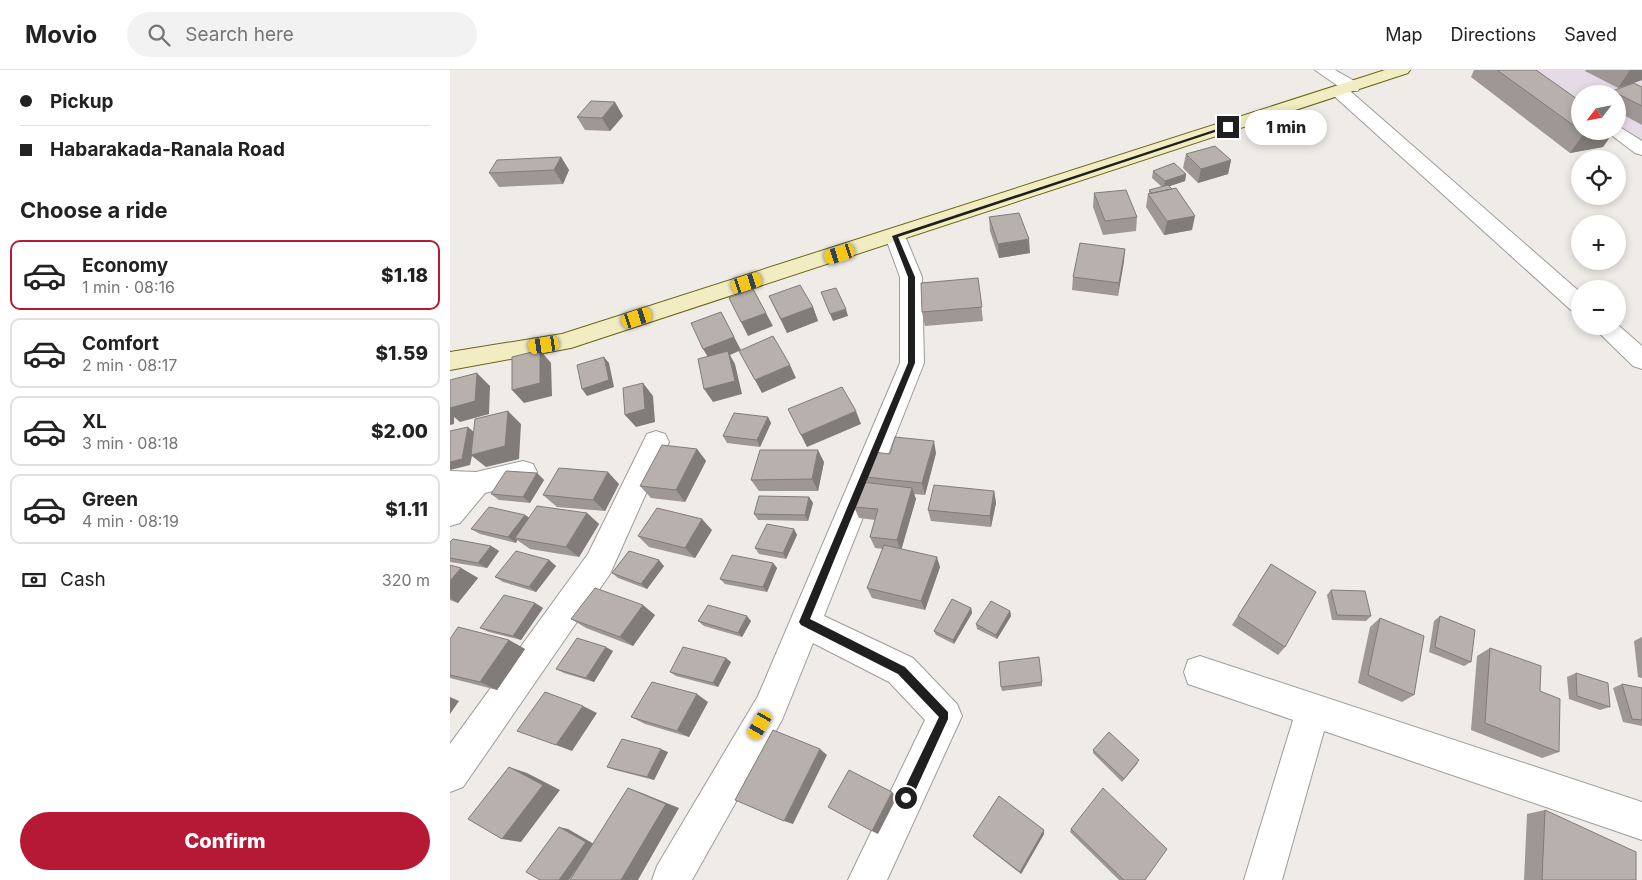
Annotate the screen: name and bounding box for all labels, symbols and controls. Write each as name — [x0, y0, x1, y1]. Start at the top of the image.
search box — [127, 12, 477, 57]
text: Movio — [25, 20, 97, 49]
icon: search — [145, 21, 173, 49]
text: Search here — [185, 23, 294, 46]
text: Map — [1385, 24, 1423, 45]
text: Directions — [1451, 24, 1536, 45]
text: Saved — [1564, 24, 1617, 45]
north arrow — [1571, 85, 1626, 140]
map controls — [1571, 85, 1626, 335]
text: Pickup — [50, 90, 113, 113]
callout: 1 min — [1246, 110, 1328, 144]
route end — [1217, 116, 1239, 138]
text: 1 min — [1266, 117, 1306, 137]
text: Habarakada-Ranala Road — [50, 138, 285, 161]
button: locate — [1571, 150, 1626, 205]
text: Choose a ride — [20, 197, 168, 223]
button: + — [1571, 215, 1626, 270]
car — [823, 242, 856, 266]
icon: car — [22, 253, 67, 298]
text: Economy — [82, 254, 168, 277]
text: $1.18 — [381, 264, 428, 287]
car — [730, 271, 763, 295]
text: 1 min · 08:16 — [82, 277, 175, 297]
button: − — [1571, 280, 1626, 335]
car — [620, 306, 653, 330]
icon: car — [22, 331, 67, 376]
text: Comfort — [82, 332, 159, 355]
car — [528, 335, 559, 355]
text: $1.59 — [375, 342, 428, 365]
text: 2 min · 08:17 — [82, 355, 177, 375]
icon: car — [22, 409, 67, 454]
text: XL — [82, 410, 107, 433]
text: $2.00 — [371, 420, 428, 443]
text: 3 min · 08:18 — [82, 433, 178, 453]
icon: car — [22, 487, 67, 532]
text: Green — [82, 488, 138, 511]
text: $1.11 — [385, 498, 428, 521]
text: 4 min · 08:19 — [82, 511, 179, 531]
icon: cash — [20, 566, 48, 594]
text: Cash — [60, 568, 106, 591]
text: 320 m — [382, 570, 430, 590]
car — [746, 708, 773, 742]
route start — [895, 787, 917, 809]
button: Confirm — [20, 812, 430, 870]

